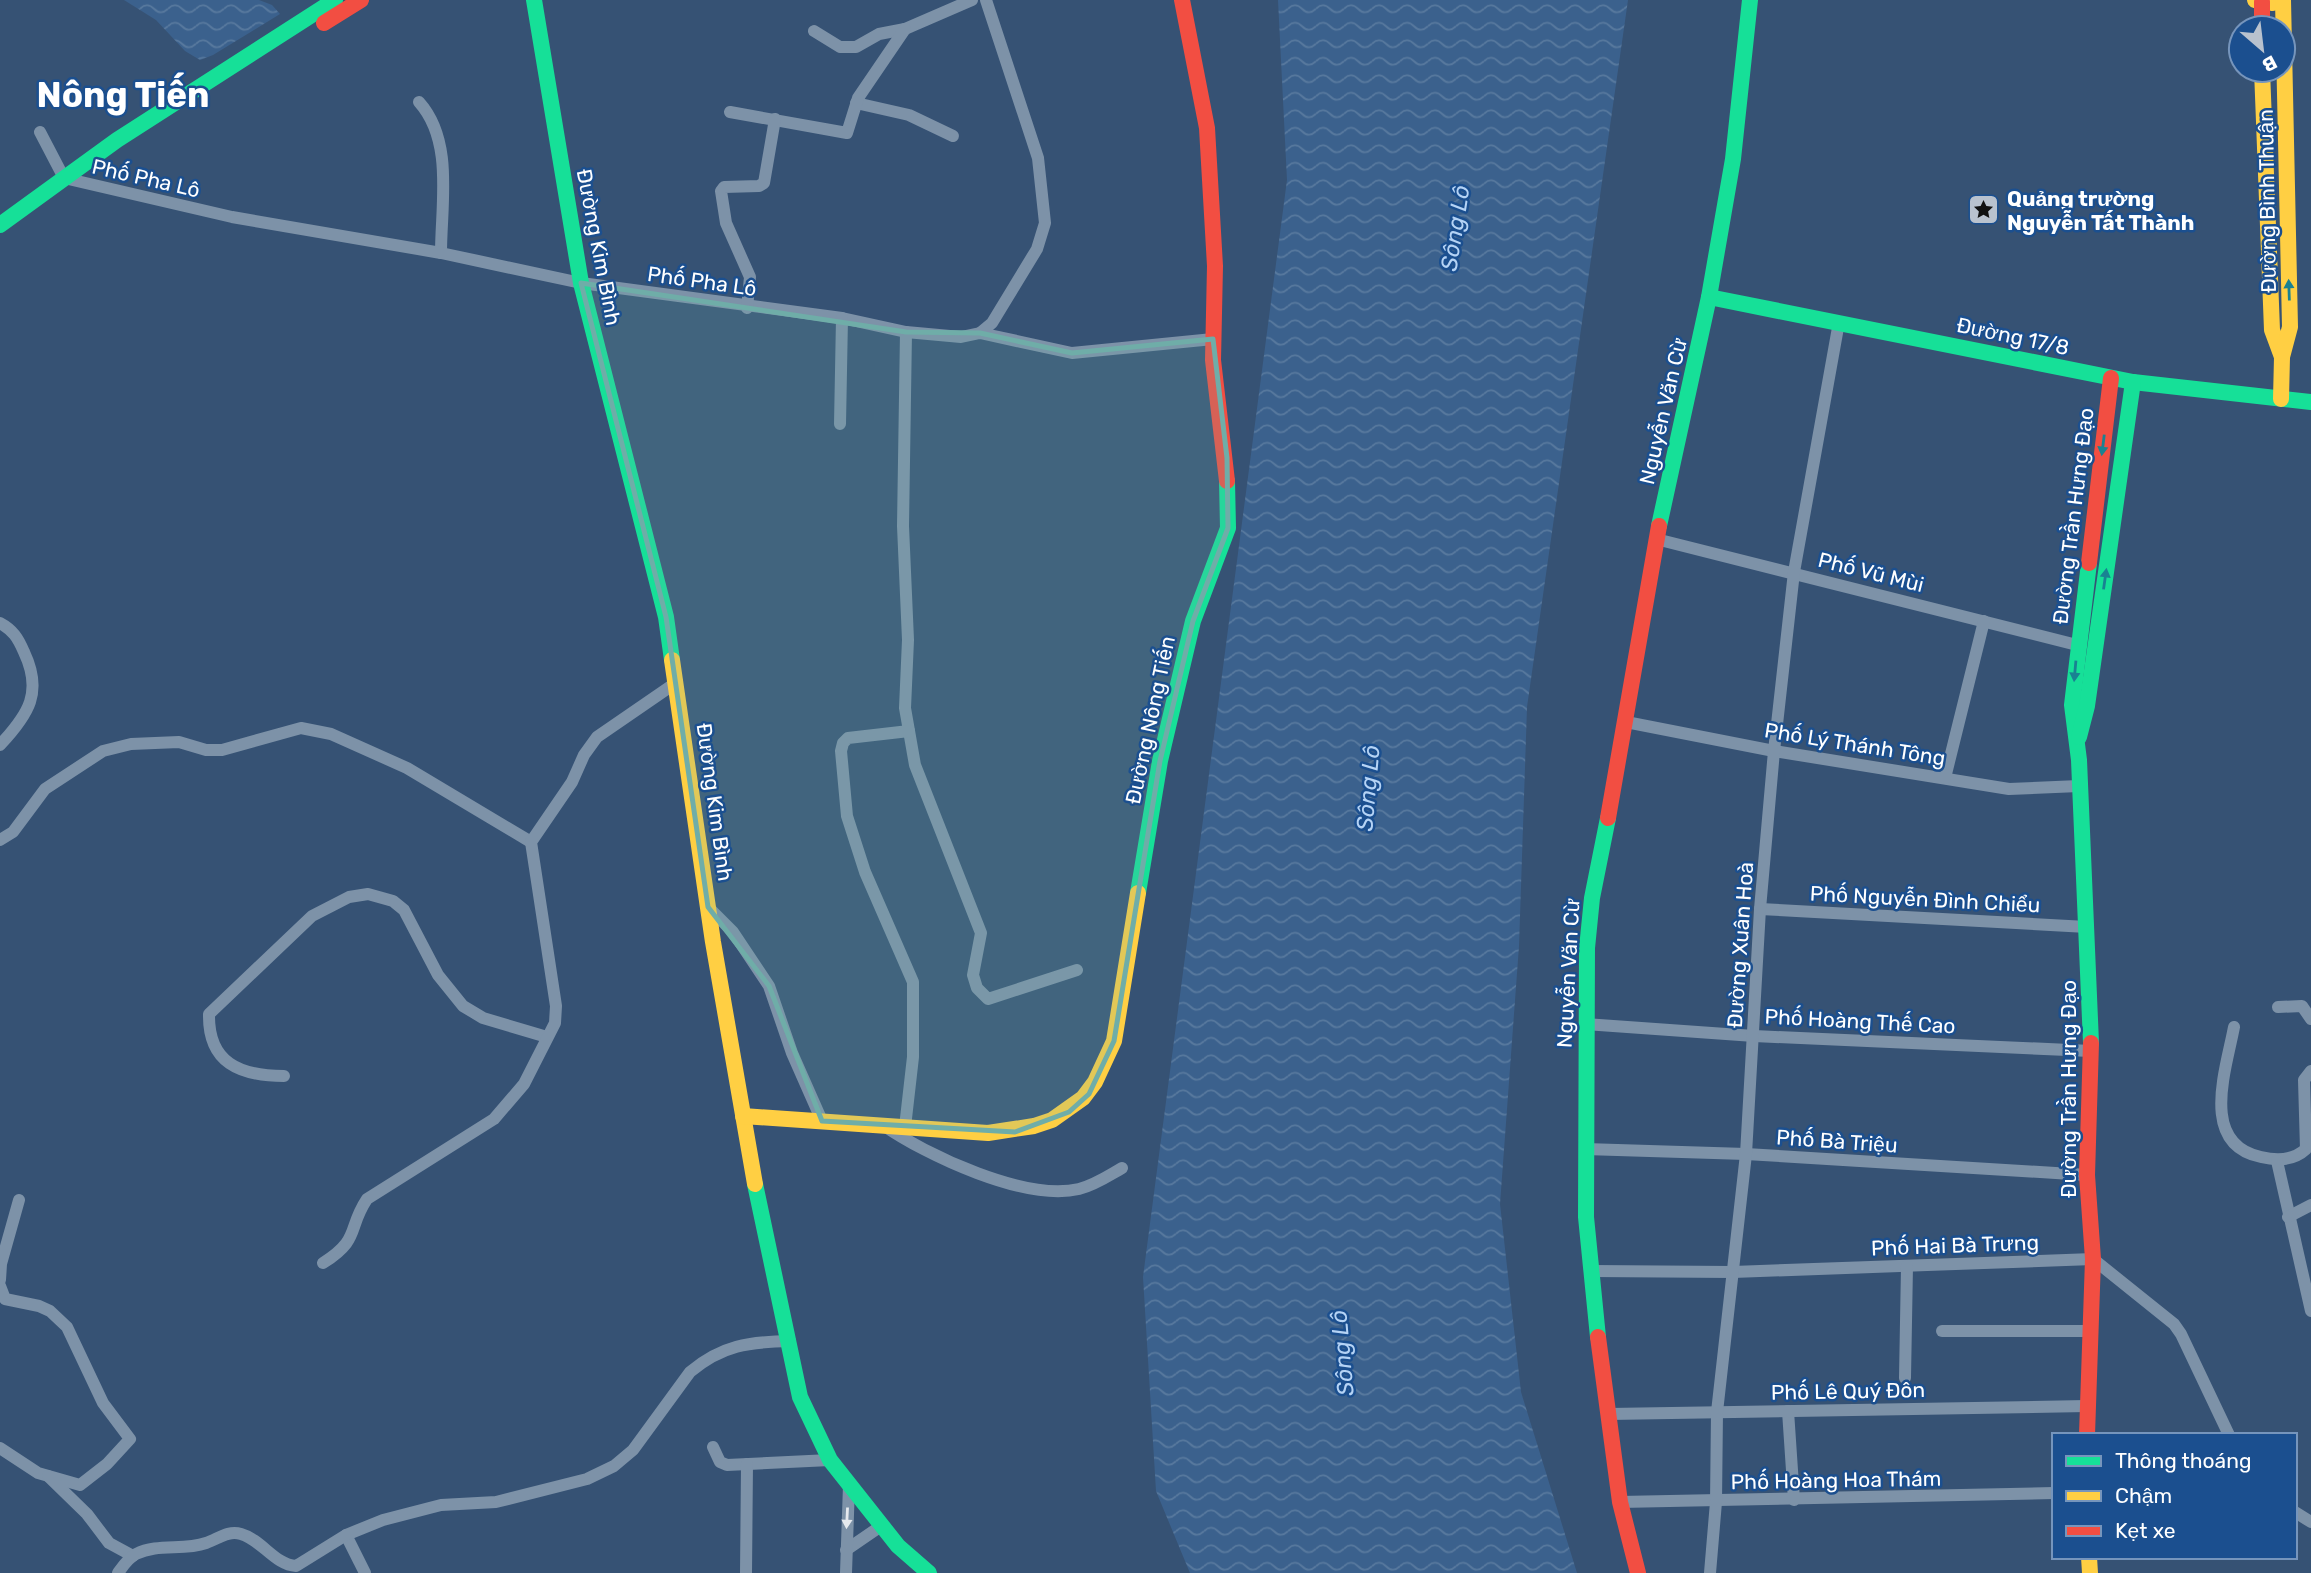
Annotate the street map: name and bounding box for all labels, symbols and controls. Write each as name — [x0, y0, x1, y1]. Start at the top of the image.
north arrow — [2227, 14, 2297, 84]
text: B — [2258, 50, 2281, 77]
district label: Nông Tiến — [37, 72, 209, 116]
street label: Đường Bình Thuận — [2253, 109, 2281, 293]
street label: Phố Pha Lô — [90, 153, 202, 203]
street label: Đường Kim Bình — [572, 167, 626, 327]
water label: Sông Lô — [1434, 183, 1476, 273]
place label: Quảng trường Nguyễn Tất Thành — [2007, 186, 2195, 235]
place icon: Quảng trường Nguyễn Tất Thành — [1967, 193, 2001, 227]
street label: Phố Pha Lô — [646, 261, 758, 301]
one-way arrow — [2284, 279, 2295, 301]
street label: Đường 17/8 — [1954, 312, 2072, 360]
street label: Nguyễn Văn Cừ — [1634, 335, 1692, 487]
street label: Đường Trần Hưng Đạo — [2047, 406, 2099, 626]
one-way arrow — [2097, 435, 2108, 457]
street label: Phố Vũ Mùi — [1816, 547, 1926, 597]
one-way arrow — [2100, 568, 2111, 590]
street label: Đường Nông Tiến — [1120, 634, 1180, 806]
one-way arrow — [2069, 660, 2080, 682]
street label: Phố Lý Thánh Tông — [1763, 717, 1947, 771]
street label: Đường Kim Bình — [692, 722, 738, 882]
water label: Sông Lô — [1350, 744, 1386, 832]
street label: Đường Xuân Hoà — [1722, 861, 1758, 1029]
street label: Phố Nguyễn Đình Chiểu — [1809, 880, 2041, 918]
street label: Nguyễn Văn Cừ — [1552, 897, 1584, 1049]
street label: Đường Trần Hưng Đạo — [2056, 980, 2081, 1198]
street label: Phố Hoàng Thế Cao — [1764, 1004, 1956, 1038]
street label: Phố Bà Triệu — [1776, 1124, 1898, 1158]
street label: Phố Hai Bà Trưng — [1870, 1230, 2040, 1260]
water label: Sông Lô — [1324, 1309, 1360, 1397]
street label: Phố Lê Quý Đôn — [1771, 1377, 1925, 1405]
legend — [2052, 1433, 2297, 1559]
text: Thông thoáng — [2115, 1448, 2251, 1473]
street label: Phố Hoàng Hoa Thám — [1731, 1466, 1941, 1494]
text: Chậm — [2115, 1483, 2172, 1508]
one-way arrow — [842, 1507, 853, 1529]
text: Kẹt xe — [2115, 1518, 2175, 1543]

